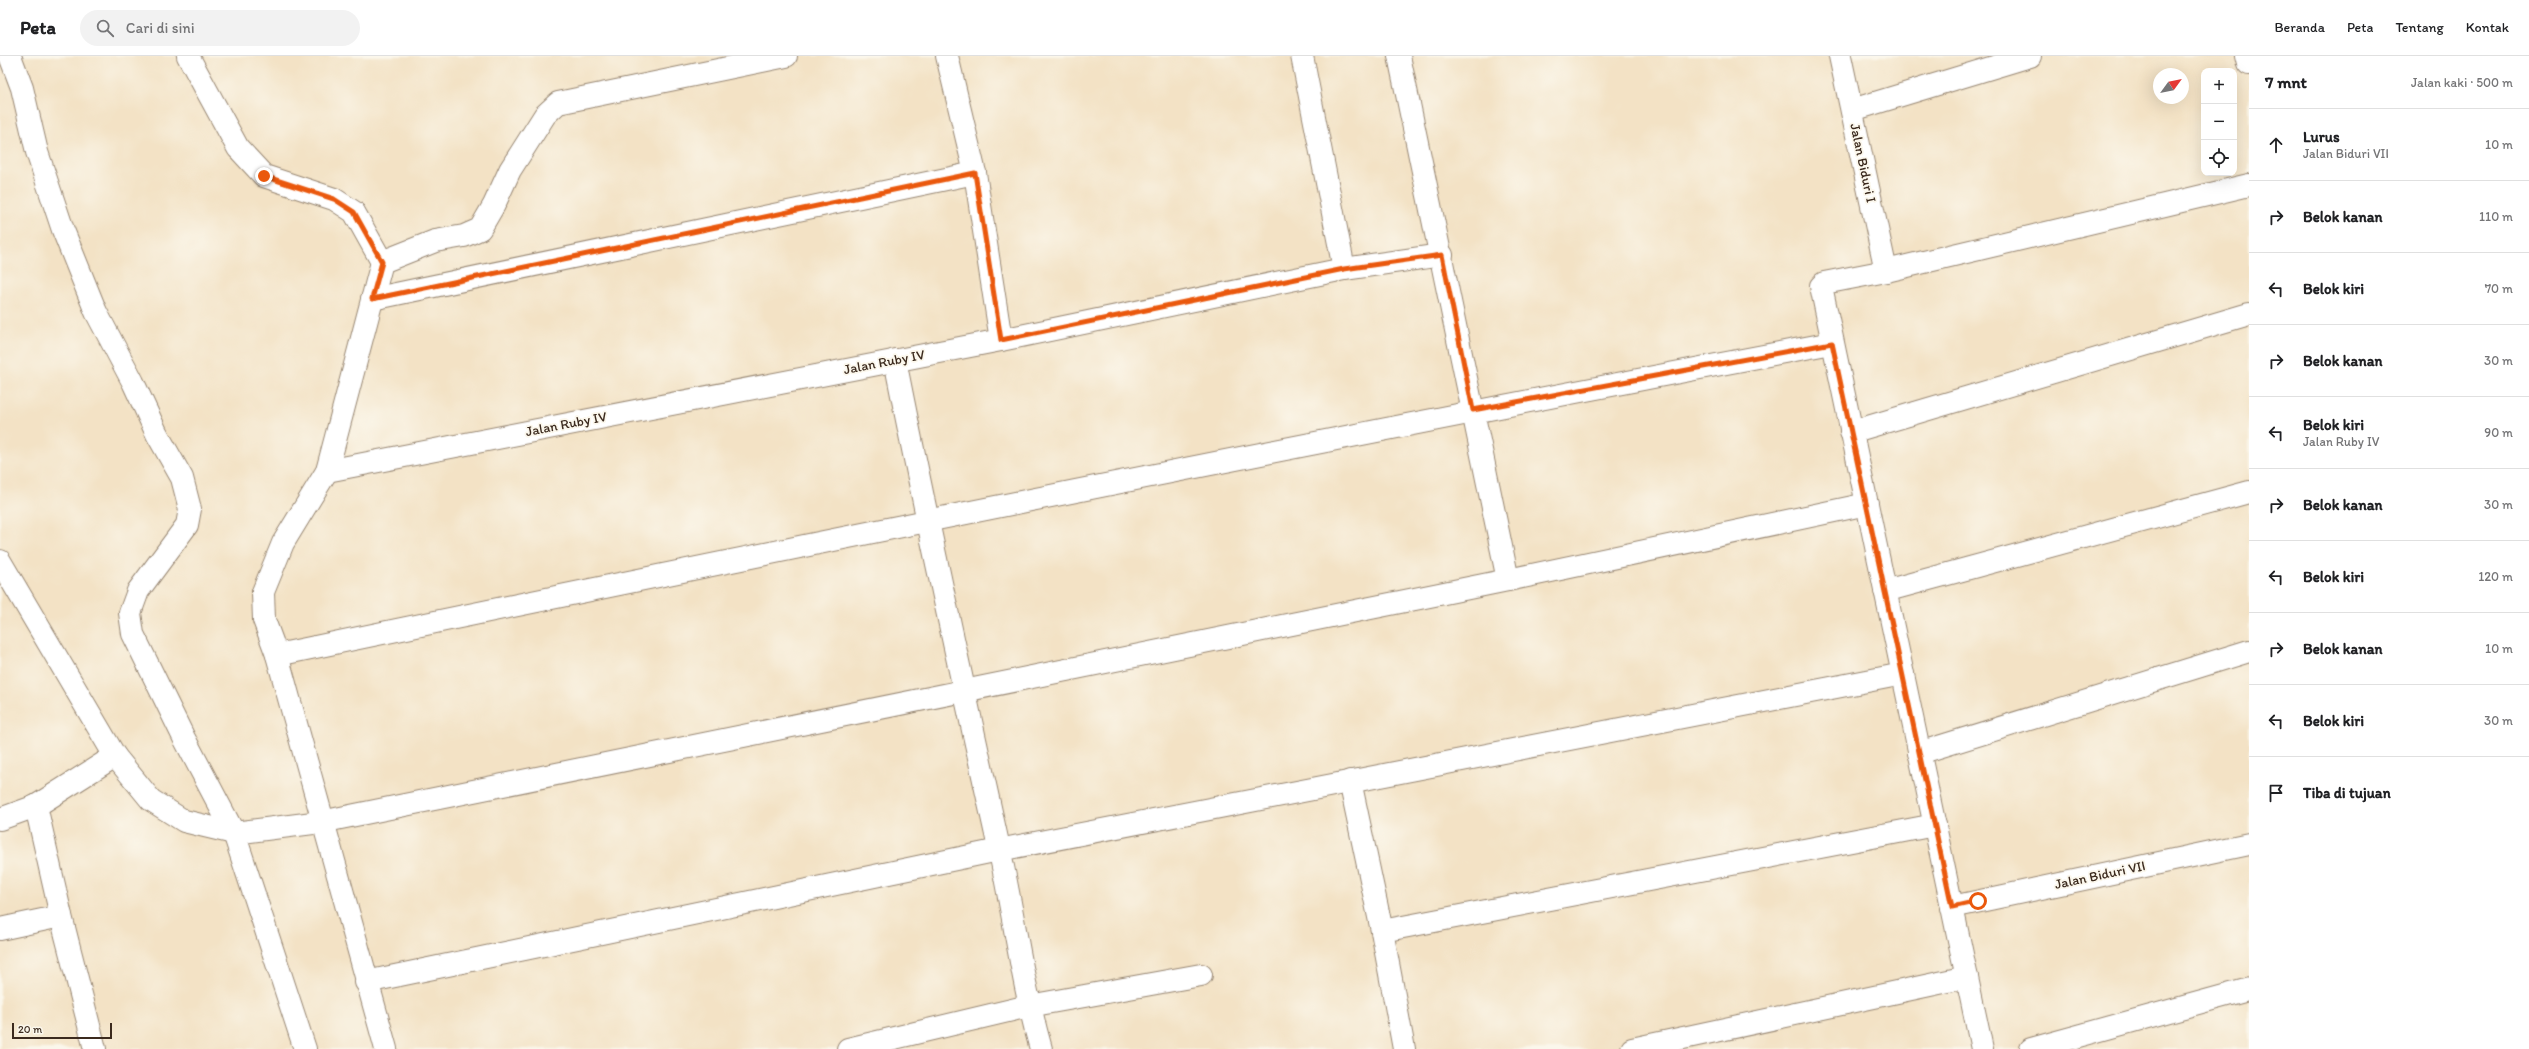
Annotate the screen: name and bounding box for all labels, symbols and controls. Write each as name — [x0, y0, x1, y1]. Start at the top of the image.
search box — [80, 10, 360, 46]
text: Peta — [20, 16, 56, 39]
icon: search — [94, 17, 116, 39]
text: Cari di sini — [126, 19, 195, 37]
text: Beranda — [2274, 19, 2325, 36]
text: Peta — [2347, 19, 2373, 36]
text: Tentang — [2395, 19, 2444, 36]
text: Kontak — [2466, 19, 2509, 36]
north arrow — [2153, 68, 2189, 104]
map controls — [2201, 68, 2237, 176]
button: + — [2201, 68, 2237, 104]
text: 7 mnt — [2265, 72, 2307, 92]
text: Jalan kaki · 500 m — [2411, 75, 2513, 90]
button: − — [2201, 104, 2237, 140]
street label: Jalan Biduri I — [1846, 122, 1880, 204]
text: Lurus — [2303, 128, 2340, 146]
icon: ahead — [2265, 134, 2287, 156]
text: 10 m — [2485, 137, 2513, 152]
button: locate — [2201, 140, 2237, 176]
text: Jalan Biduri VII — [2303, 146, 2389, 161]
route end — [255, 167, 273, 185]
icon: right — [2265, 206, 2287, 228]
text: Belok kanan — [2303, 208, 2383, 226]
text: 110 m — [2479, 209, 2513, 224]
icon: left — [2265, 278, 2287, 300]
text: Belok kiri — [2303, 280, 2364, 298]
text: 70 m — [2485, 281, 2513, 296]
street label: Jalan Ruby IV — [842, 346, 927, 378]
icon: right — [2265, 350, 2287, 372]
text: Belok kanan — [2303, 352, 2383, 370]
text: 30 m — [2484, 353, 2513, 368]
street label: Jalan Ruby IV — [524, 408, 609, 440]
text: Belok kiri — [2303, 416, 2364, 434]
icon: left — [2265, 422, 2287, 444]
text: 90 m — [2484, 425, 2513, 440]
text: Jalan Ruby IV — [2303, 434, 2379, 449]
icon: right — [2265, 494, 2287, 516]
text: Belok kanan — [2303, 496, 2383, 514]
text: 30 m — [2484, 497, 2513, 512]
icon: left — [2265, 566, 2287, 588]
text: Belok kiri — [2303, 568, 2364, 586]
text: 120 m — [2478, 569, 2513, 584]
icon: right — [2265, 638, 2287, 660]
text: Belok kanan — [2303, 640, 2383, 658]
text: 10 m — [2485, 641, 2513, 656]
icon: left — [2265, 710, 2287, 732]
text: Belok kiri — [2303, 712, 2364, 730]
text: 30 m — [2484, 713, 2513, 728]
icon: arrive — [2265, 782, 2287, 804]
text: Tiba di tujuan — [2303, 784, 2391, 802]
street label: Jalan Biduri VII — [2053, 857, 2147, 893]
route start — [1969, 892, 1987, 910]
scale bar — [12, 1021, 112, 1040]
text: 20 m — [18, 1023, 42, 1036]

